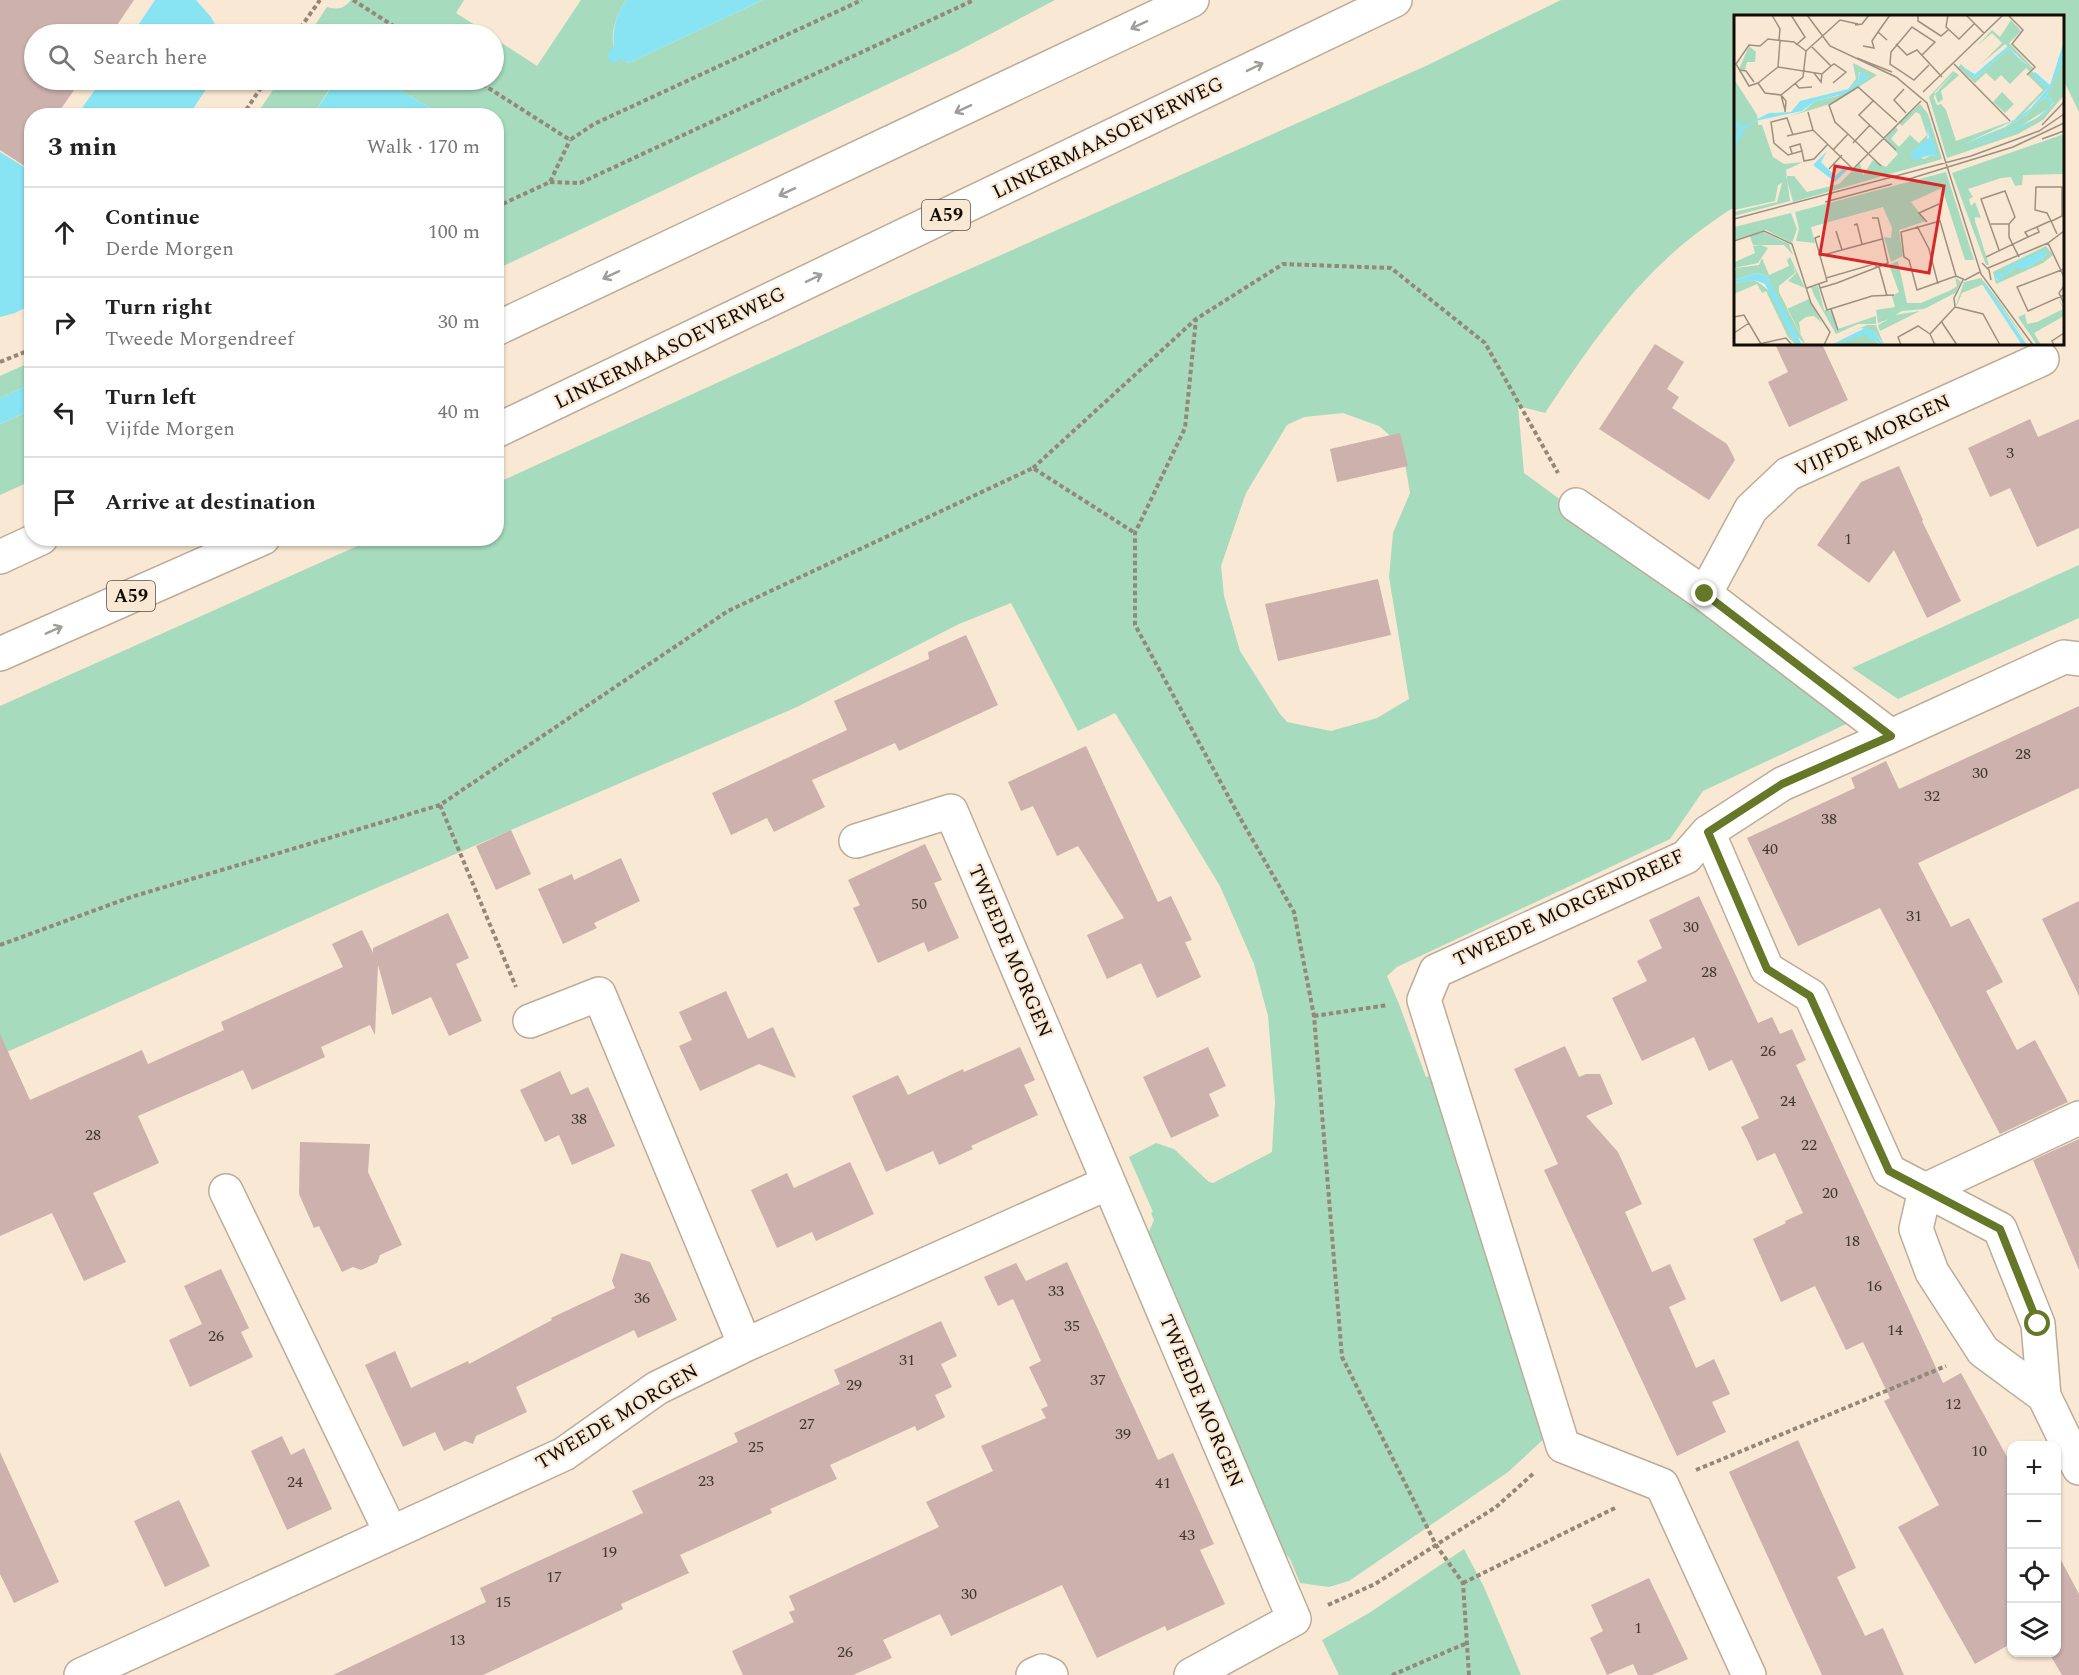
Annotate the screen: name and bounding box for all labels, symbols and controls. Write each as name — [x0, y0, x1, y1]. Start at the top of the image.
inset map — [1734, 15, 2064, 345]
one-way arrow — [1131, 20, 1149, 32]
search box — [24, 24, 504, 90]
icon: search — [45, 41, 78, 74]
text: Search here — [93, 41, 207, 74]
one-way arrow — [1246, 61, 1264, 73]
street label: LINKERMAASOEVERWEG — [987, 69, 1229, 207]
one-way arrow — [955, 103, 973, 115]
text: 3 min — [48, 127, 117, 167]
text: Walk · 170 m — [367, 132, 480, 162]
one-way arrow — [778, 187, 796, 199]
road number: A59 — [922, 200, 970, 230]
text: Continue — [105, 201, 200, 234]
icon: ahead — [48, 216, 81, 249]
text: 100 m — [428, 217, 480, 247]
text: Derde Morgen — [105, 234, 234, 264]
one-way arrow — [602, 270, 620, 282]
one-way arrow — [805, 272, 823, 284]
street label: LINKERMAASOEVERWEG — [549, 279, 791, 417]
text: Turn right — [105, 291, 212, 324]
icon: right — [48, 306, 81, 339]
text: 30 m — [438, 307, 480, 337]
text: Tweede Morgendreef — [105, 324, 294, 354]
text: Turn left — [105, 381, 197, 414]
street label: VIJFDE MORGEN — [1790, 387, 1956, 485]
icon: left — [48, 396, 81, 429]
text: 40 m — [438, 397, 480, 427]
text: Vijfde Morgen — [105, 414, 235, 444]
house number: 3 — [2006, 441, 2014, 465]
icon: arrive — [48, 486, 81, 519]
text: Arrive at destination — [105, 486, 316, 519]
house number: 1 — [1844, 527, 1852, 551]
route end — [1691, 580, 1717, 606]
road number: A59 — [107, 581, 155, 611]
one-way arrow — [44, 624, 62, 635]
house number: 28 — [2015, 742, 2031, 766]
house number: 30 — [1972, 761, 1988, 785]
house number: 32 — [1924, 784, 1940, 808]
house number: 38 — [1821, 807, 1837, 831]
house number: 40 — [1762, 837, 1778, 861]
street label: TWEEDE MORGENDREEF — [1448, 841, 1690, 975]
street label: TWEEDE MORGEN — [960, 860, 1060, 1042]
house number: 50 — [911, 892, 927, 916]
house number: 31 — [1906, 904, 1922, 928]
house number: 30 — [1683, 915, 1699, 939]
house number: 28 — [1701, 960, 1717, 984]
house number: 26 — [1760, 1039, 1776, 1063]
house number: 24 — [1780, 1089, 1796, 1113]
house number: 38 — [571, 1107, 587, 1131]
house number: 28 — [85, 1123, 101, 1147]
house number: 22 — [1801, 1133, 1817, 1157]
house number: 20 — [1822, 1181, 1838, 1205]
house number: 18 — [1844, 1229, 1860, 1253]
house number: 16 — [1866, 1274, 1882, 1298]
house number: 33 — [1048, 1279, 1064, 1303]
house number: 36 — [634, 1286, 650, 1310]
street label: TWEEDE MORGEN — [1151, 1310, 1251, 1492]
route start — [2024, 1310, 2050, 1336]
house number: 35 — [1064, 1314, 1080, 1338]
house number: 14 — [1887, 1318, 1903, 1342]
house number: 26 — [208, 1324, 224, 1348]
house number: 31 — [899, 1348, 915, 1372]
street label: TWEEDE MORGEN — [530, 1356, 704, 1478]
house number: 37 — [1090, 1368, 1106, 1392]
house number: 29 — [846, 1373, 862, 1397]
house number: 12 — [1945, 1392, 1961, 1416]
house number: 27 — [799, 1412, 815, 1436]
house number: 39 — [1115, 1422, 1131, 1446]
house number: 25 — [748, 1435, 764, 1459]
house number: 10 — [1971, 1439, 1987, 1463]
map controls — [2007, 1441, 2061, 1657]
button: + — [2007, 1441, 2061, 1495]
house number: 23 — [698, 1469, 714, 1493]
house number: 24 — [287, 1470, 303, 1494]
house number: 41 — [1155, 1471, 1171, 1495]
button: − — [2007, 1495, 2061, 1549]
house number: 43 — [1179, 1523, 1195, 1547]
house number: 19 — [601, 1540, 617, 1564]
button: locate — [2007, 1549, 2061, 1603]
house number: 17 — [546, 1565, 562, 1589]
house number: 30 — [961, 1582, 977, 1606]
house number: 15 — [495, 1590, 511, 1614]
button: layers — [2007, 1603, 2061, 1657]
house number: 1 — [1634, 1616, 1642, 1640]
house number: 13 — [449, 1628, 465, 1652]
house number: 26 — [837, 1640, 853, 1664]

